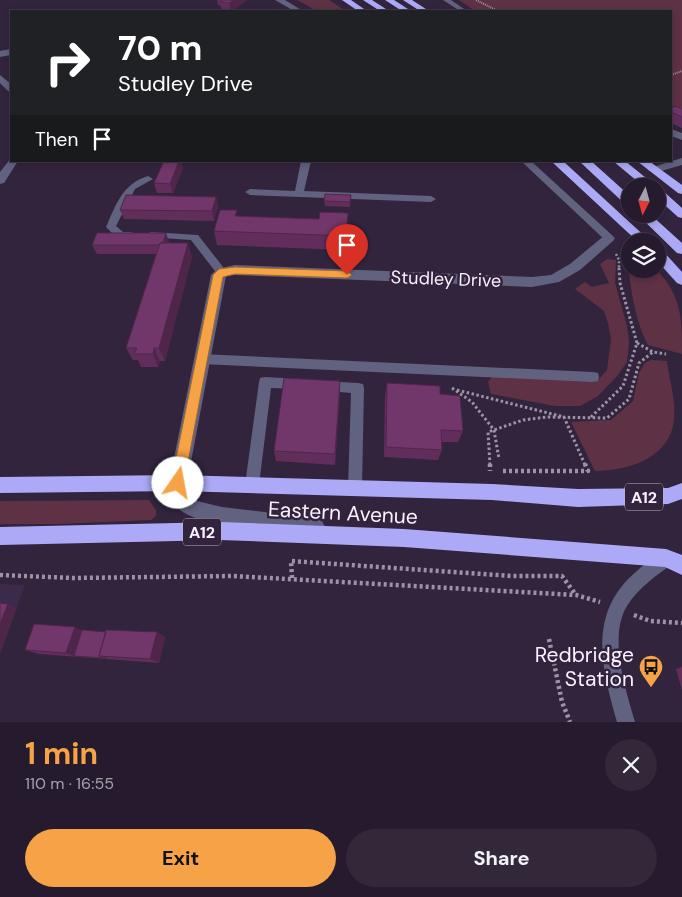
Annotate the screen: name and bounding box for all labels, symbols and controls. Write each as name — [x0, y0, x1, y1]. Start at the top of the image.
text: 70 m — [118, 25, 202, 71]
icon: right — [35, 30, 100, 95]
text: Studley Drive — [118, 69, 253, 98]
icon: arrive — [88, 125, 116, 153]
text: Then — [35, 127, 78, 152]
north arrow — [621, 178, 666, 222]
map controls — [621, 178, 666, 278]
pin — [326, 224, 368, 275]
icon: arrive — [333, 231, 361, 259]
button: layers — [621, 233, 666, 278]
street label: Studley Drive — [390, 265, 502, 293]
position arrow — [151, 456, 203, 508]
road number: A12 — [625, 484, 663, 511]
street label: Eastern Avenue — [267, 495, 419, 531]
road number: A12 — [183, 518, 221, 546]
place label: Redbridge Station — [535, 641, 634, 693]
bus stop icon: Redbridge Station — [638, 654, 664, 688]
text: 1 min — [25, 734, 98, 773]
button: close — [605, 739, 657, 791]
text: 110 m · 16:55 — [25, 773, 114, 794]
button: Exit — [25, 829, 336, 887]
button: Share — [346, 829, 657, 887]

